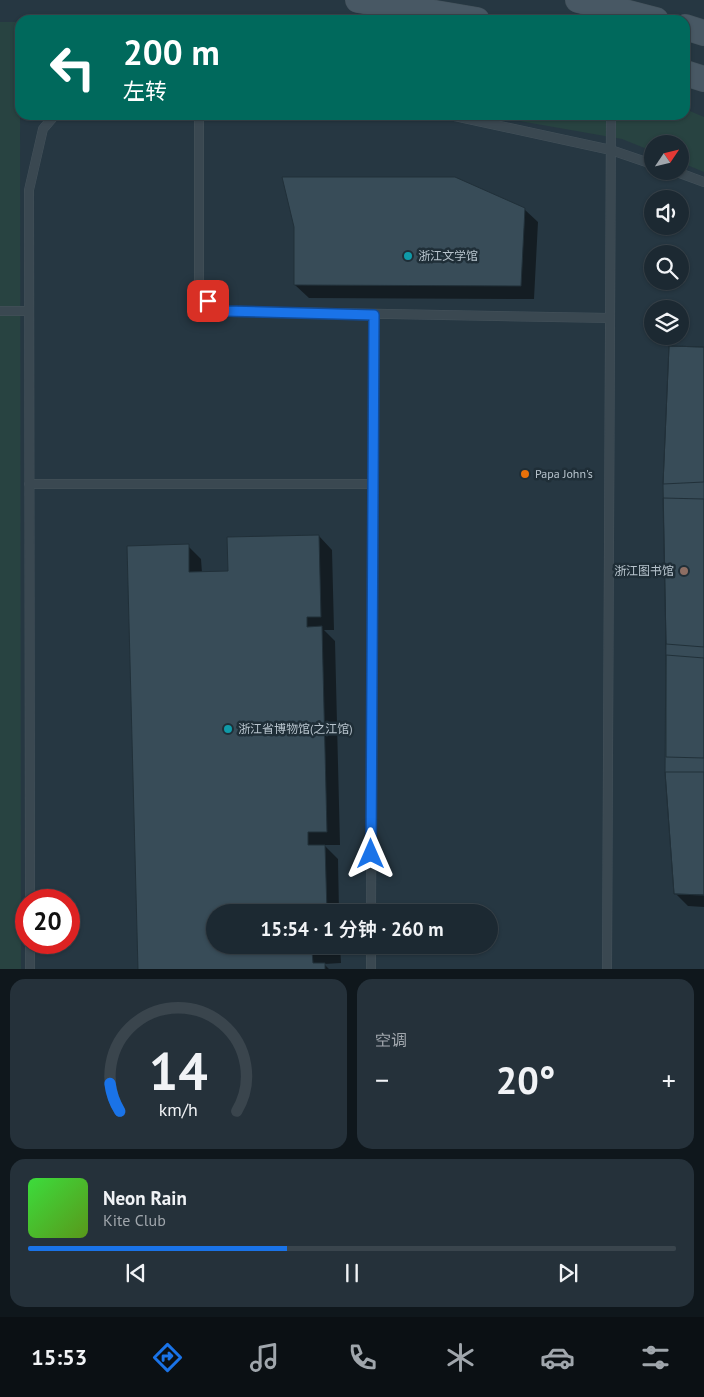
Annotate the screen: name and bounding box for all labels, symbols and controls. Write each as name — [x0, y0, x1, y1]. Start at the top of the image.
text: 200 m — [123, 29, 220, 75]
icon: left — [40, 35, 105, 100]
text: 左转 — [123, 77, 167, 105]
north arrow — [644, 135, 689, 180]
map controls — [644, 135, 689, 345]
button: sound — [644, 190, 689, 235]
button: search — [644, 245, 689, 290]
place label: 浙江文学馆 — [418, 248, 478, 263]
marker: 浙江文学馆 — [402, 250, 414, 262]
pin — [187, 280, 229, 322]
icon: arrive — [194, 287, 222, 315]
button: layers — [644, 300, 689, 345]
place label: Papa John's — [535, 466, 593, 481]
marker: Papa John's — [519, 468, 531, 480]
place label: 浙江图书馆 — [614, 563, 674, 578]
marker: 浙江图书馆 — [678, 565, 690, 577]
place label: 浙江省博物馆(之江馆) — [238, 721, 353, 736]
marker: 浙江省博物馆(之江馆) — [222, 723, 234, 735]
position arrow — [344, 827, 396, 879]
speed limit sign: 20 — [15, 889, 80, 954]
text: 15:54 · 1 分钟 · 260 m — [260, 917, 444, 941]
text: 空调 — [375, 1030, 407, 1050]
text: 14 — [149, 1037, 208, 1104]
text: 20° — [496, 1055, 555, 1104]
text: − — [375, 1061, 389, 1098]
text: + — [662, 1061, 676, 1098]
text: km/h — [159, 1098, 198, 1121]
text: Neon Rain — [103, 1186, 187, 1210]
text: Kite Club — [103, 1210, 166, 1230]
icon: previous — [122, 1259, 150, 1287]
icon: pause — [338, 1259, 366, 1287]
icon: next — [554, 1259, 582, 1287]
icon: directions — [150, 1340, 185, 1375]
icon: music — [247, 1340, 282, 1375]
icon: phone — [345, 1340, 380, 1375]
icon: climate — [443, 1340, 478, 1375]
icon: car — [540, 1340, 575, 1375]
icon: filters — [638, 1340, 673, 1375]
text: 15:53 — [31, 1343, 87, 1371]

